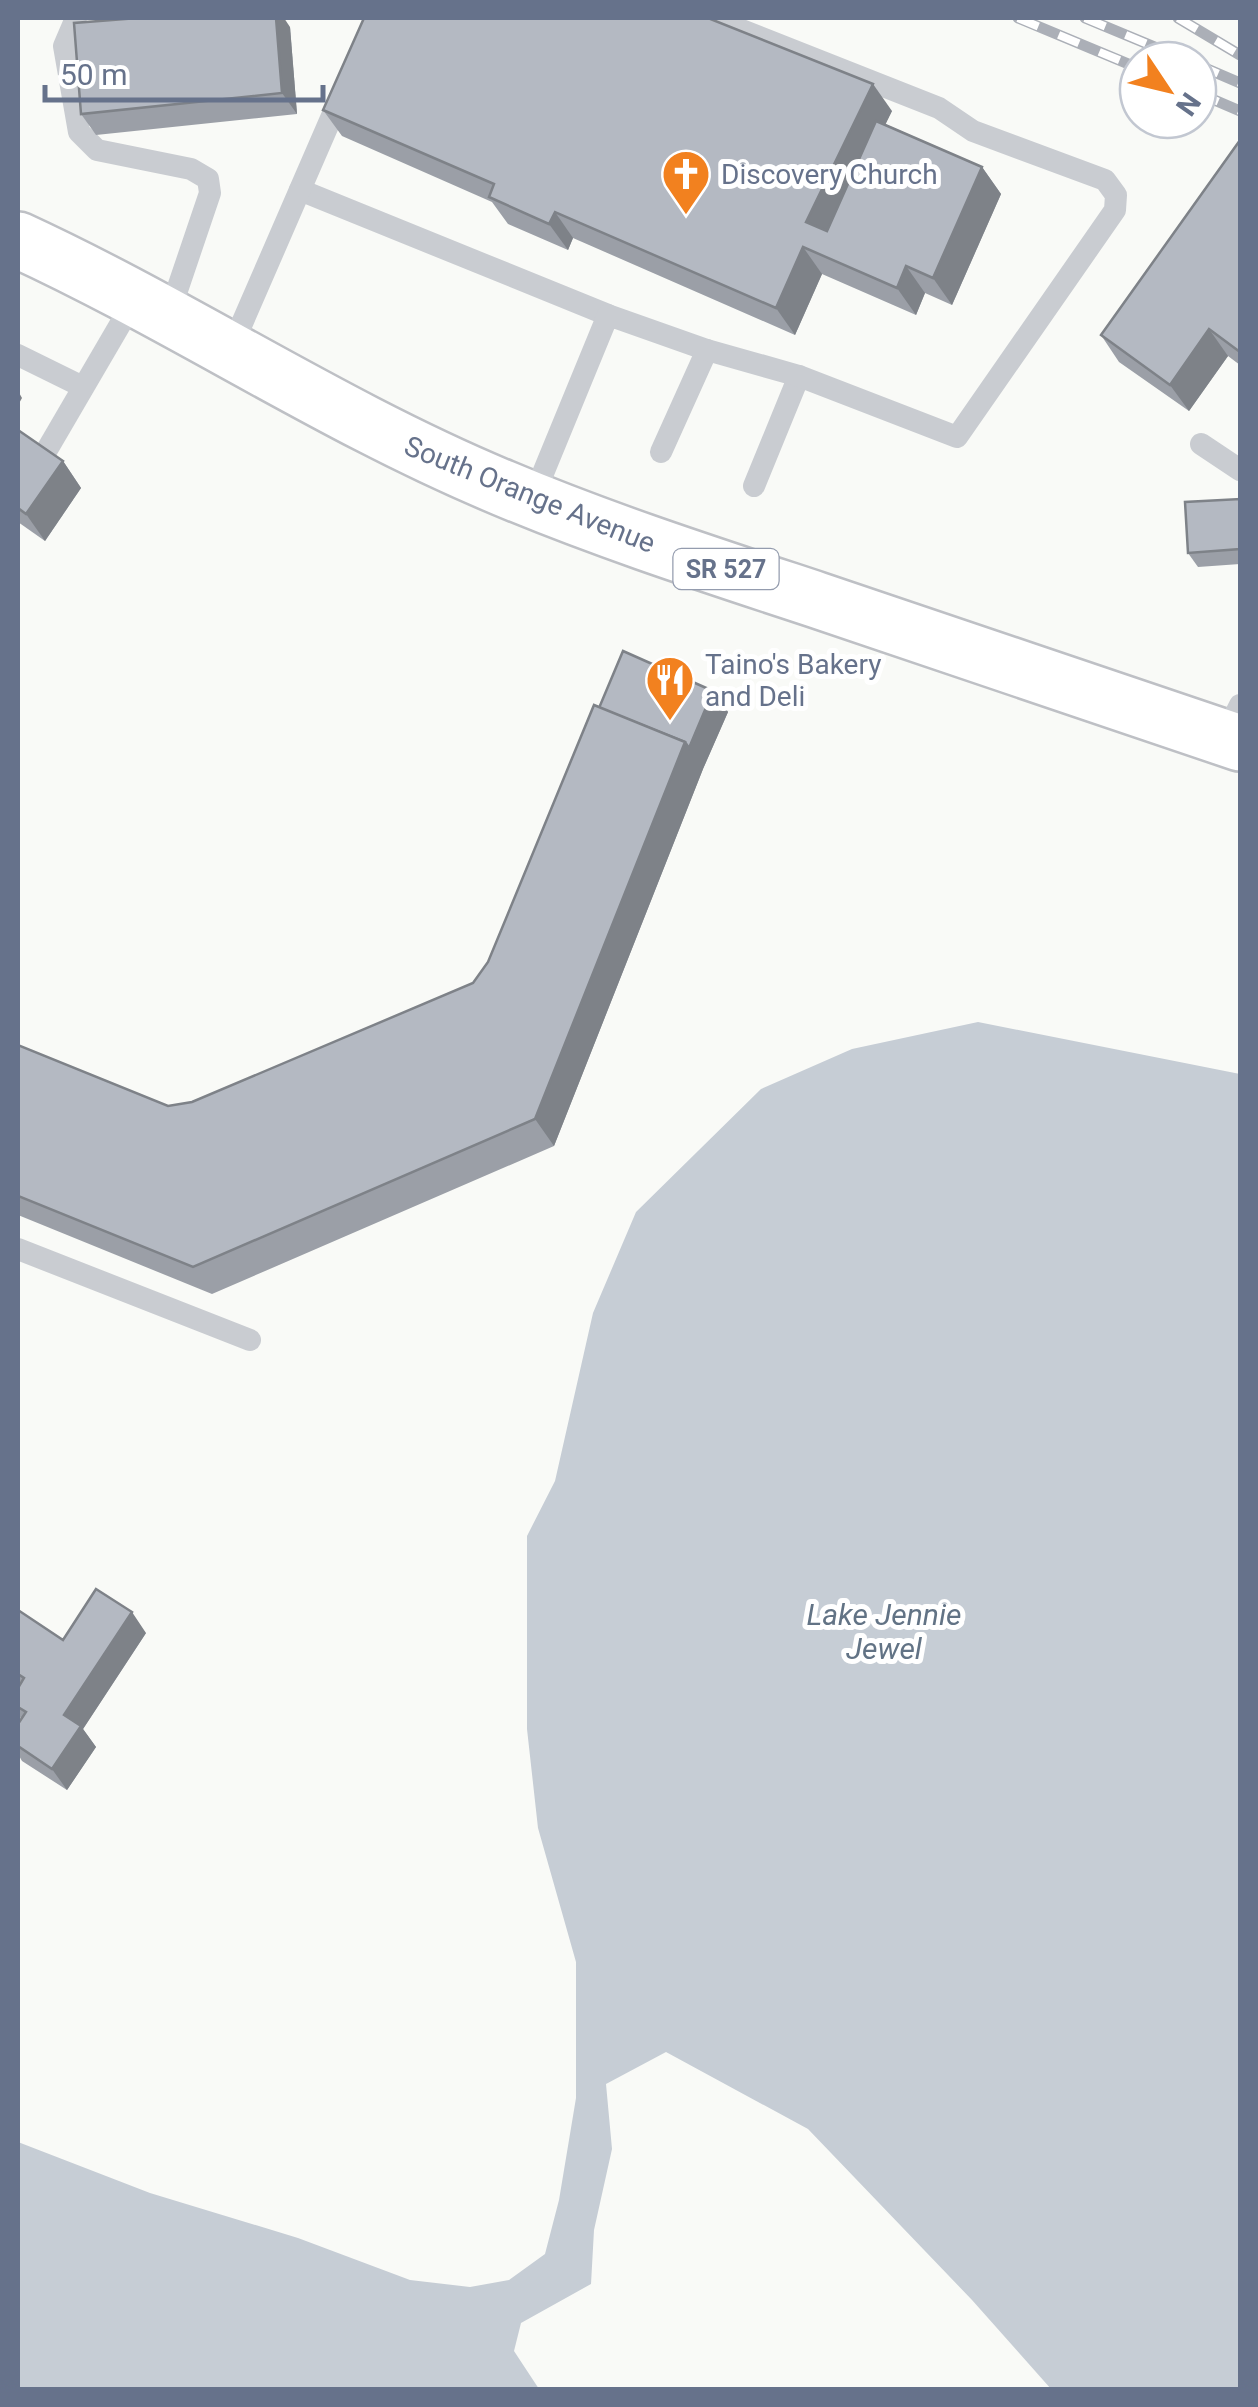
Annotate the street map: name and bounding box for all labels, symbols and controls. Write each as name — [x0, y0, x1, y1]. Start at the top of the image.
scale bar — [45, 40, 322, 102]
north arrow — [1118, 40, 1218, 140]
text: 50 m — [60, 57, 127, 92]
text: N — [1169, 86, 1207, 122]
church icon: Discovery Church — [660, 148, 712, 216]
place label: Discovery Church — [721, 158, 938, 191]
street label: South Orange Avenue — [400, 429, 660, 560]
road number: SR 527 — [674, 549, 778, 589]
place label: Taino's Bakery and Deli — [705, 648, 881, 713]
restaurant icon: Taino's Bakery and Deli — [644, 654, 696, 722]
water label: Lake Jennie Jewel — [807, 1597, 961, 1666]

